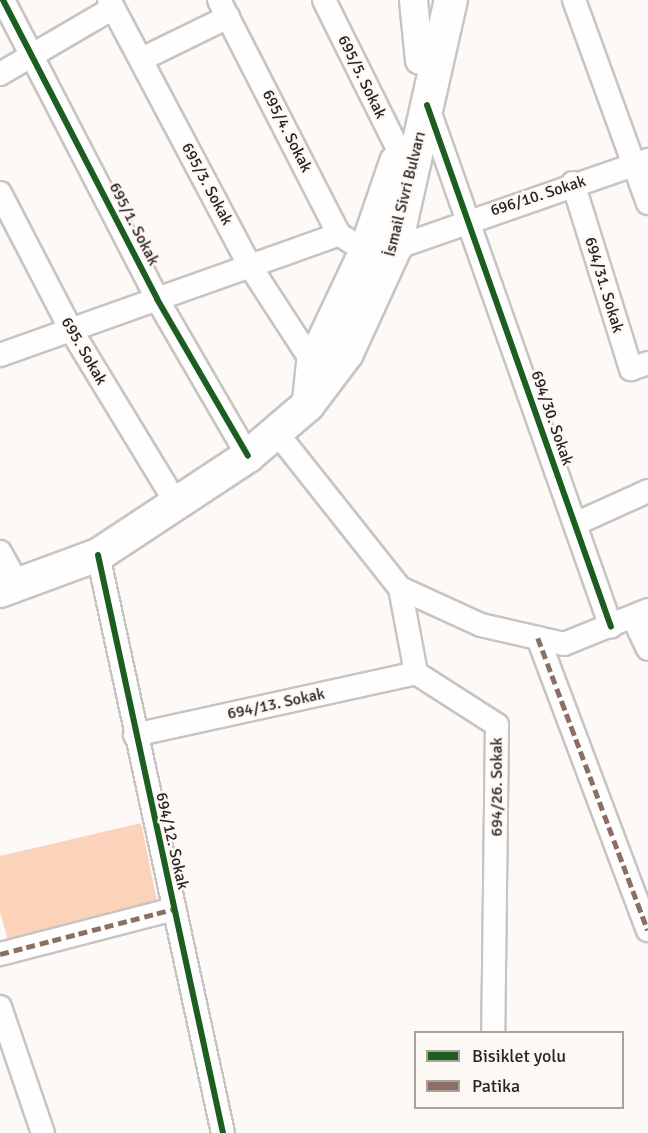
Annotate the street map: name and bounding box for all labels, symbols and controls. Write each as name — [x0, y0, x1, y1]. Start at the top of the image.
street label: 695/5. Sokak — [334, 32, 390, 122]
street label: 695/4. Sokak — [258, 86, 316, 176]
street label: İsmail Sivri Bulvarı — [380, 129, 430, 259]
street label: 695/3. Sokak — [177, 140, 237, 228]
street label: 696/10. Sokak — [488, 172, 588, 220]
street label: 695/1. Sokak — [105, 179, 163, 269]
street label: 694/31. Sokak — [580, 235, 628, 335]
street label: 695. Sokak — [57, 314, 111, 388]
street label: 694/30. Sokak — [527, 368, 577, 468]
street label: 694/13. Sokak — [226, 684, 326, 724]
street label: 694/26. Sokak — [487, 737, 507, 837]
street label: 694/12. Sokak — [152, 791, 192, 891]
legend — [414, 1031, 624, 1109]
text: Bisiklet yolu — [472, 1045, 566, 1067]
text: Patika — [472, 1075, 520, 1097]

